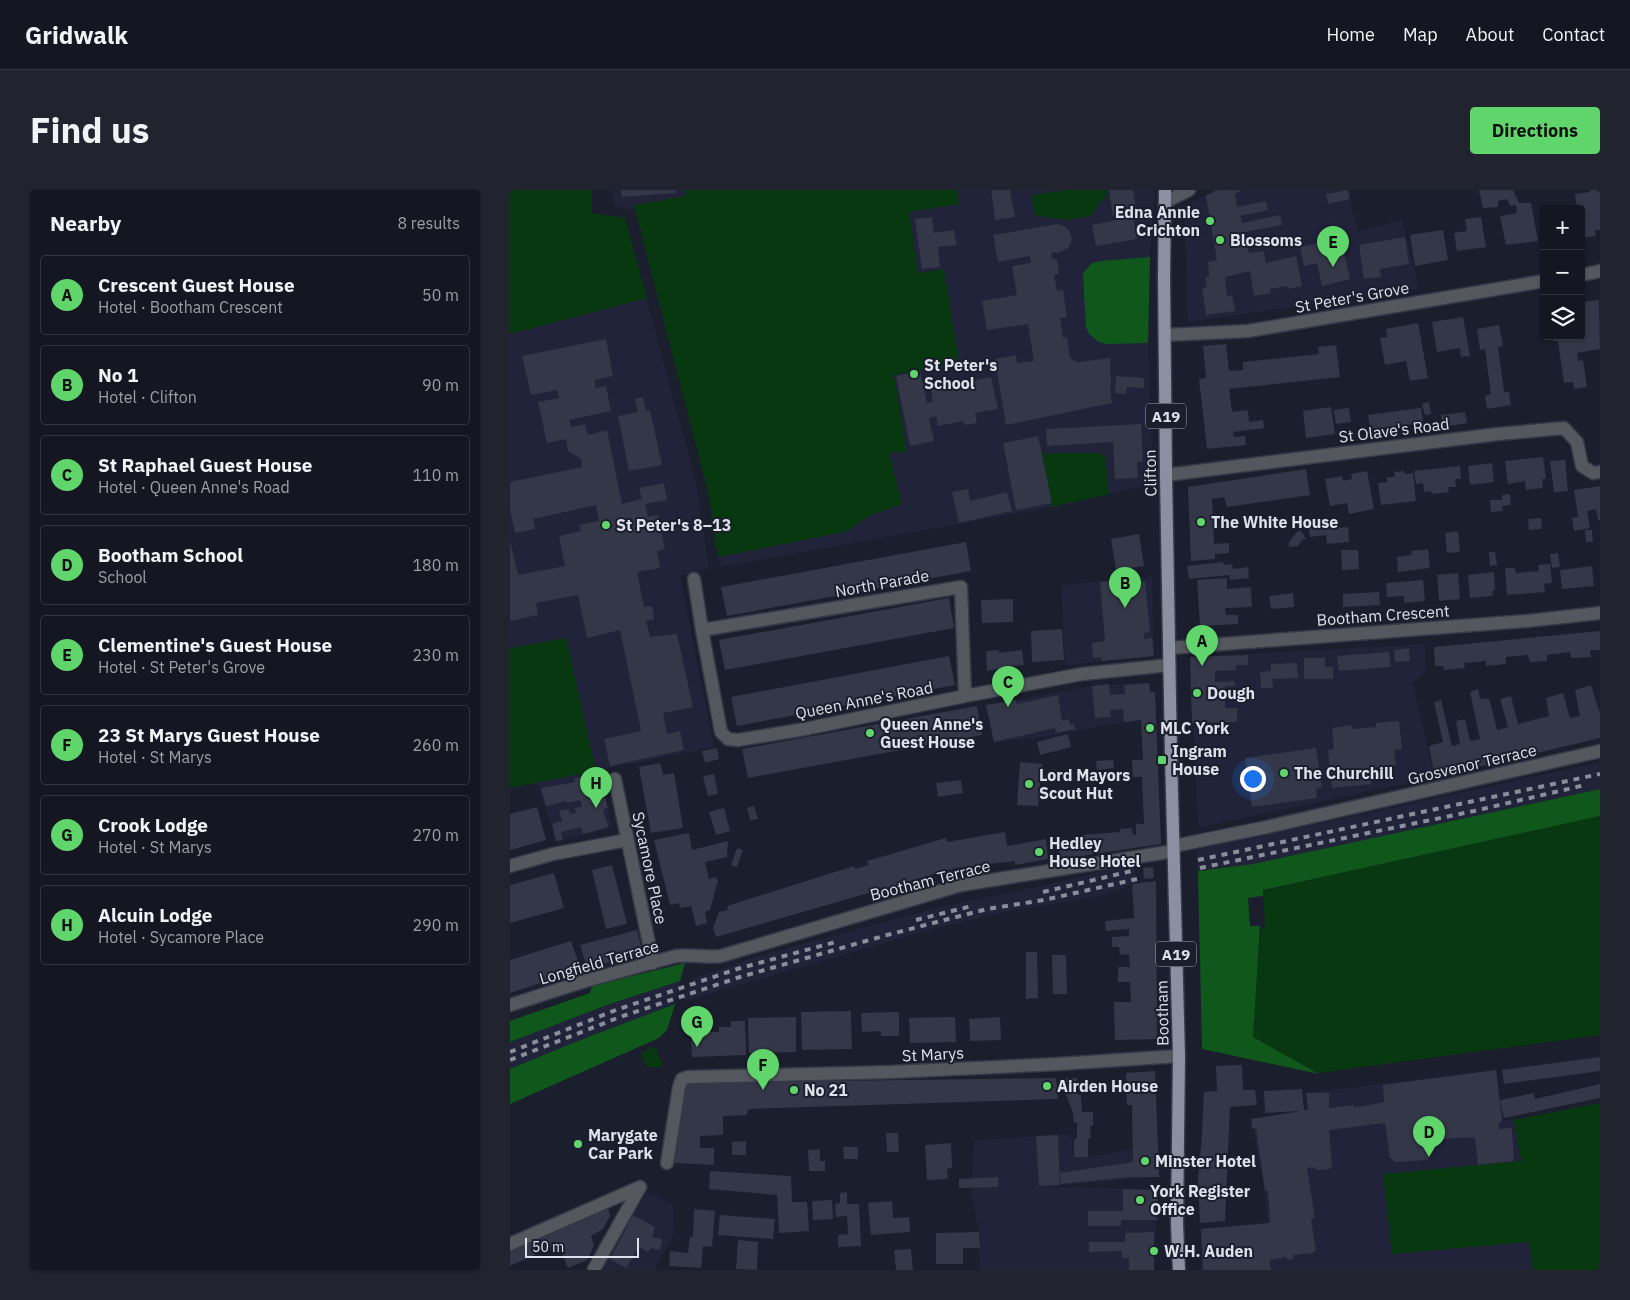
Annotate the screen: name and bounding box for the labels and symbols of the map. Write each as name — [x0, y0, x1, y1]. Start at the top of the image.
place label: Edna Annie Crichton — [1115, 202, 1200, 240]
marker: Edna Annie Crichton — [1204, 215, 1216, 227]
pin: E — [1317, 226, 1349, 267]
place label: Blossoms — [1230, 230, 1302, 250]
marker: Blossoms — [1214, 234, 1226, 246]
street label: St Peter's Grove — [1294, 277, 1411, 317]
place label: St Peter's School — [924, 355, 997, 393]
marker: St Peter's School — [908, 368, 920, 380]
road number: A19 — [1146, 404, 1186, 428]
street label: St Olave's Road — [1338, 413, 1450, 447]
street label: Clifton — [1140, 449, 1160, 497]
place label: The White House — [1211, 512, 1338, 532]
place label: St Peter's 8–13 — [616, 515, 731, 535]
marker: The White House — [1195, 516, 1207, 528]
marker: St Peter's 8–13 — [600, 519, 612, 531]
street label: North Parade — [833, 565, 931, 601]
pin: B — [1109, 567, 1141, 608]
street label: Bootham Crescent — [1316, 600, 1450, 630]
pin: A — [1186, 625, 1218, 666]
pin: C — [992, 666, 1024, 707]
street label: Queen Anne's Road — [793, 677, 935, 723]
place label: Dough — [1207, 683, 1255, 703]
marker: Dough — [1191, 687, 1203, 699]
place label: Queen Anne's Guest House — [880, 714, 983, 752]
place label: MLC York — [1160, 718, 1230, 738]
marker: MLC York — [1144, 722, 1156, 734]
marker: Queen Anne's Guest House — [864, 727, 876, 739]
street label: Grosvenor Terrace — [1406, 739, 1539, 789]
place label: Ingram House — [1172, 741, 1227, 779]
marker: Ingram House — [1156, 754, 1168, 766]
place label: The Churchill — [1294, 763, 1394, 783]
place label: Lord Mayors Scout Hut — [1039, 765, 1130, 803]
your location — [1240, 766, 1266, 792]
pin: H — [580, 767, 612, 808]
marker: The Churchill — [1278, 767, 1290, 779]
marker: Lord Mayors Scout Hut — [1023, 778, 1035, 790]
street label: Sycamore Place — [628, 810, 672, 926]
place label: Hedley House Hotel — [1049, 833, 1141, 871]
marker: Hedley House Hotel — [1033, 846, 1045, 858]
street label: Bootham Terrace — [868, 855, 992, 905]
street label: Longfield Terrace — [537, 935, 661, 989]
road number: A19 — [1156, 942, 1196, 966]
street label: Bootham — [1151, 980, 1173, 1046]
pin: G — [681, 1006, 713, 1047]
street label: St Marys — [902, 1042, 964, 1066]
pin: F — [747, 1049, 779, 1090]
place label: Airden House — [1057, 1076, 1158, 1096]
place label: No 21 — [804, 1080, 848, 1100]
marker: Airden House — [1041, 1080, 1053, 1092]
marker: No 21 — [788, 1084, 800, 1096]
pin: D — [1413, 1116, 1445, 1157]
place label: Marygate Car Park — [588, 1125, 658, 1163]
marker: Marygate Car Park — [572, 1138, 584, 1150]
place label: Minster Hotel — [1155, 1151, 1256, 1171]
marker: Minster Hotel — [1139, 1155, 1151, 1167]
place label: York Register Office — [1150, 1181, 1251, 1219]
marker: York Register Office — [1134, 1194, 1146, 1206]
scale bar — [525, 1235, 639, 1258]
place label: W.H. Auden — [1164, 1241, 1253, 1261]
marker: W.H. Auden — [1148, 1245, 1160, 1257]

